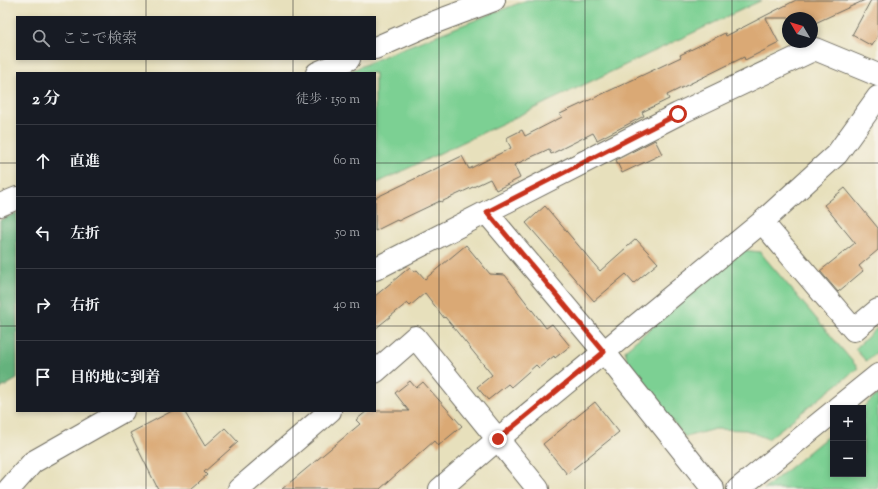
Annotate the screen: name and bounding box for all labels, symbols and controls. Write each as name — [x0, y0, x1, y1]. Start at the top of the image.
north arrow — [782, 12, 818, 48]
search box — [16, 16, 376, 60]
icon: search — [30, 27, 52, 49]
text: ここで検索 — [62, 29, 137, 50]
text: 2 分 — [32, 88, 61, 112]
text: 徒歩 · 150 m — [296, 91, 360, 109]
route start — [669, 105, 687, 123]
icon: ahead — [32, 150, 54, 172]
text: 直進 — [70, 152, 100, 173]
text: 60 m — [333, 152, 360, 170]
icon: left — [32, 222, 54, 244]
text: 左折 — [70, 224, 100, 245]
text: 50 m — [335, 224, 360, 242]
icon: right — [32, 294, 54, 316]
text: 右折 — [70, 296, 100, 317]
text: 40 m — [333, 296, 360, 314]
icon: arrive — [32, 366, 54, 388]
text: 目的地に到着 — [70, 368, 160, 389]
map controls — [830, 405, 866, 477]
button: + — [830, 405, 866, 441]
route end — [489, 430, 507, 448]
button: − — [830, 441, 866, 477]

